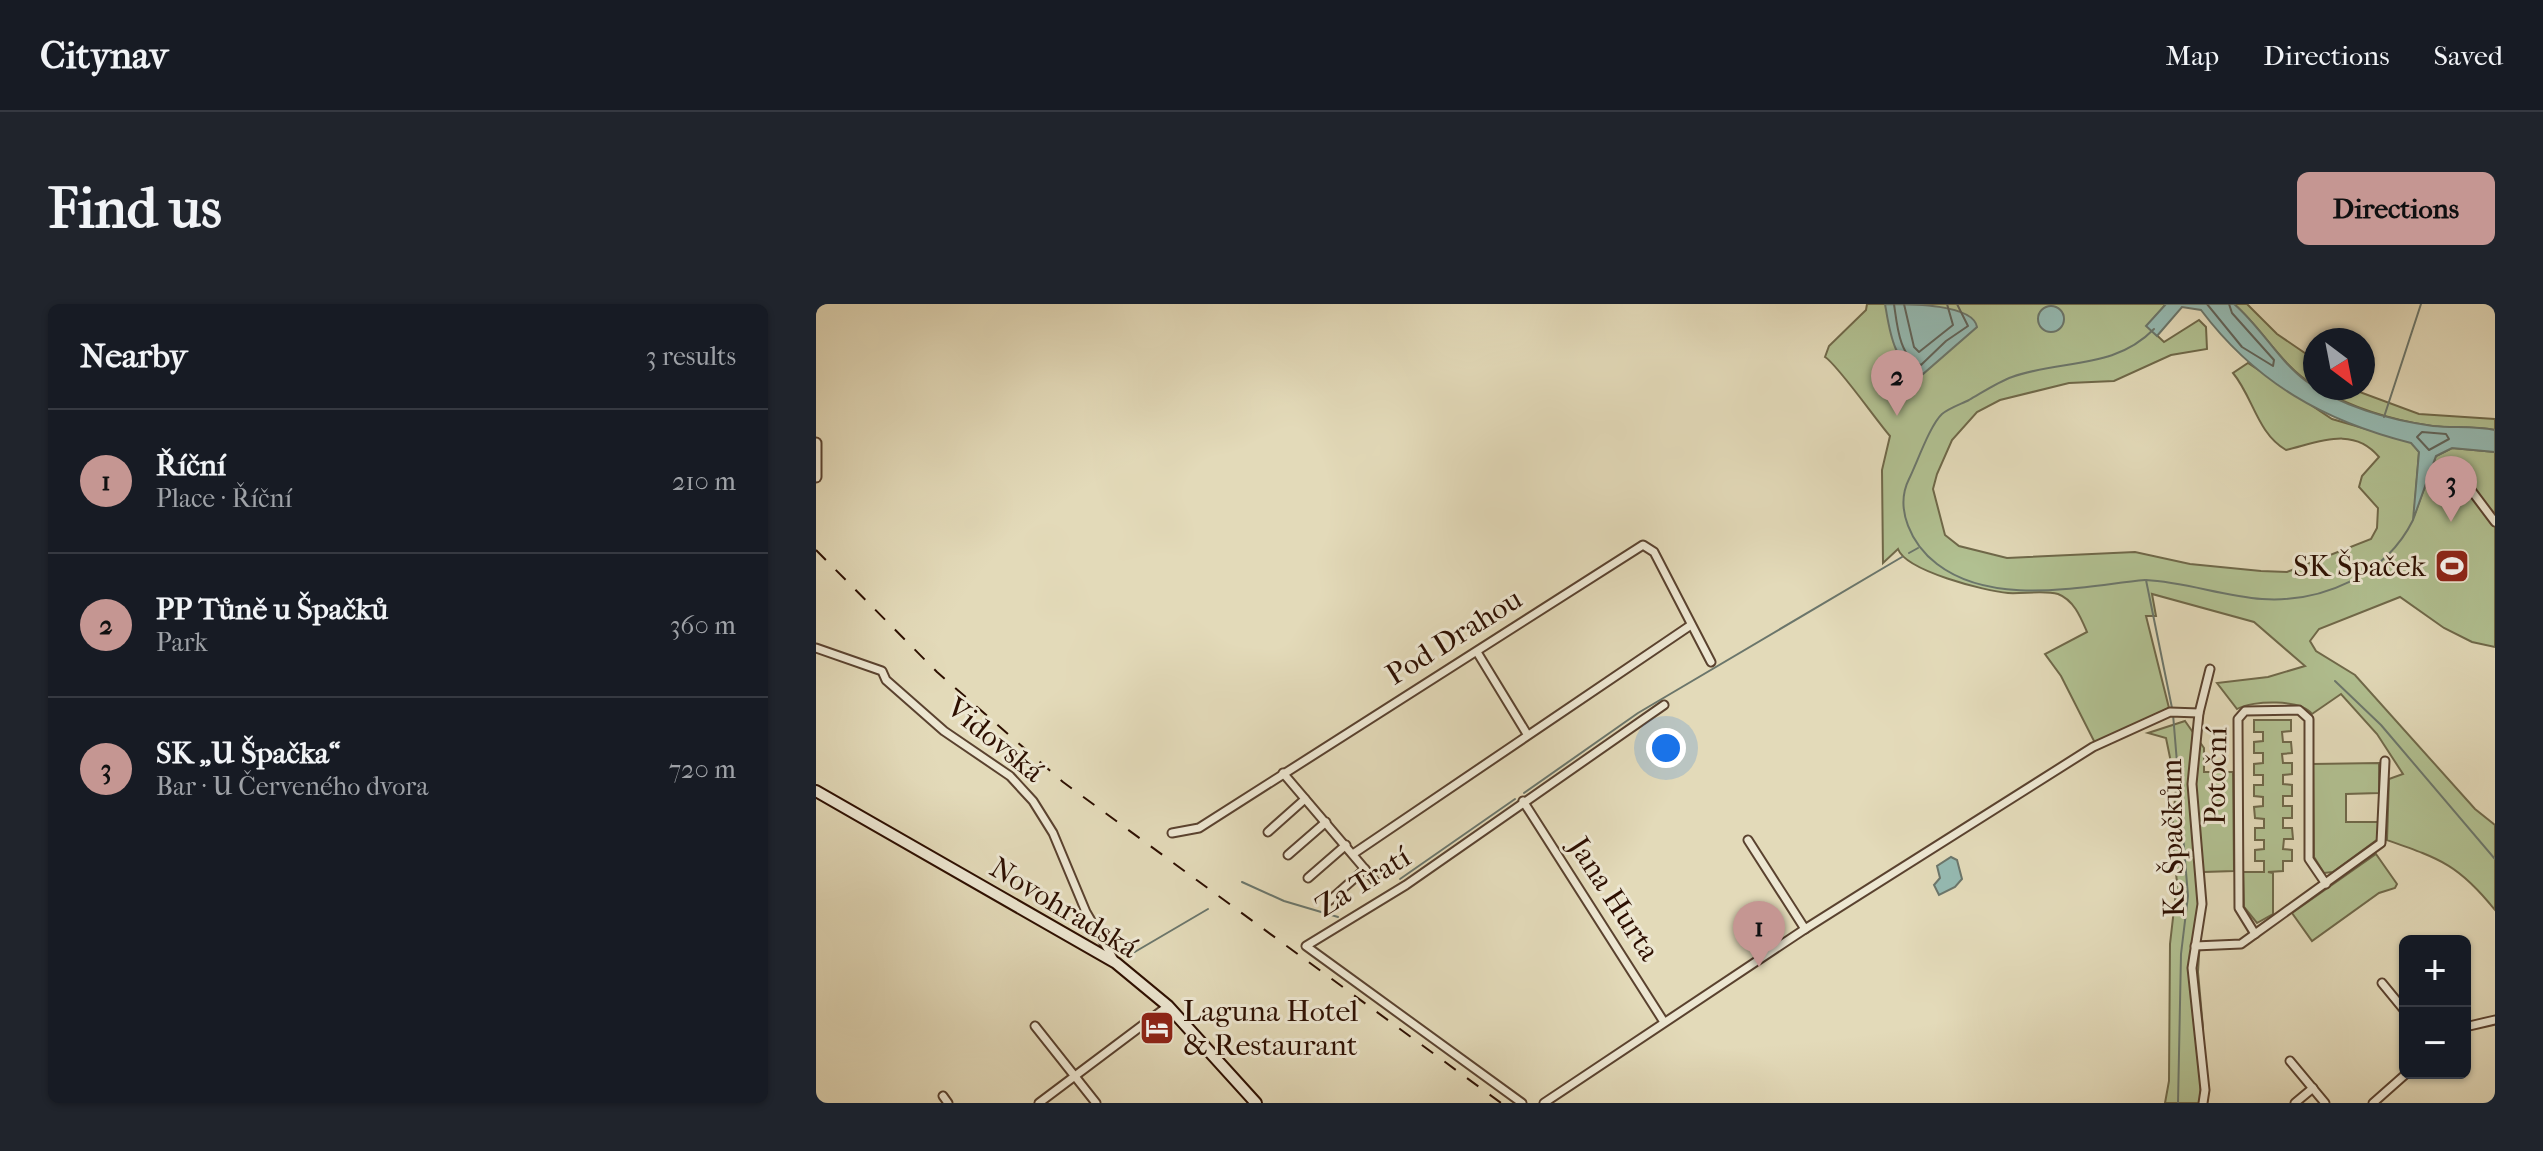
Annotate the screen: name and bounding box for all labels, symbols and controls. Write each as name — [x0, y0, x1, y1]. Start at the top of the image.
text: Citynav — [40, 33, 168, 78]
text: Map — [2166, 39, 2219, 72]
text: Directions — [2263, 39, 2390, 72]
text: Saved — [2434, 39, 2503, 72]
button: Directions — [2297, 172, 2495, 245]
text: Find us — [48, 176, 222, 241]
north arrow — [2303, 328, 2375, 400]
text: Nearby — [80, 336, 187, 376]
text: 3 results — [646, 341, 736, 372]
pin: 2 — [1871, 350, 1923, 416]
text: Říční — [156, 448, 226, 483]
pin: 3 — [2425, 456, 2477, 522]
text: 1 — [101, 466, 111, 497]
text: 210 m — [672, 466, 736, 497]
text: Place · Říční — [156, 483, 292, 514]
sports icon: SK Špaček — [2433, 547, 2471, 585]
place label: SK Špaček — [2293, 549, 2427, 584]
street label: Pod Drahou — [1380, 581, 1528, 693]
text: PP Tůně u Špačků — [156, 592, 388, 627]
text: 2 — [99, 610, 113, 641]
text: 360 m — [670, 610, 736, 641]
text: Park — [156, 627, 208, 658]
street label: Vidovská — [939, 690, 1051, 790]
street label: Potoční — [2198, 726, 2234, 825]
your location — [1646, 728, 1686, 768]
text: SK „U Špačka“ — [156, 736, 340, 771]
text: 3 — [101, 754, 111, 785]
text: 720 m — [669, 754, 736, 785]
street label: Ke Špačkům — [2154, 758, 2192, 918]
text: Bar · U Červeného dvora — [156, 771, 428, 802]
street label: Jana Hurta — [1560, 829, 1667, 968]
street label: Za Tratí — [1309, 839, 1418, 925]
street label: Novohradská — [984, 850, 1145, 966]
pin: 1 — [1733, 901, 1785, 967]
map controls — [2399, 935, 2471, 1079]
button: + — [2399, 935, 2471, 1007]
place label: Laguna Hotel & Restaurant — [1183, 994, 1358, 1063]
button: − — [2399, 1007, 2471, 1079]
hotel icon: Laguna Hotel & Restaurant — [1138, 1009, 1176, 1047]

